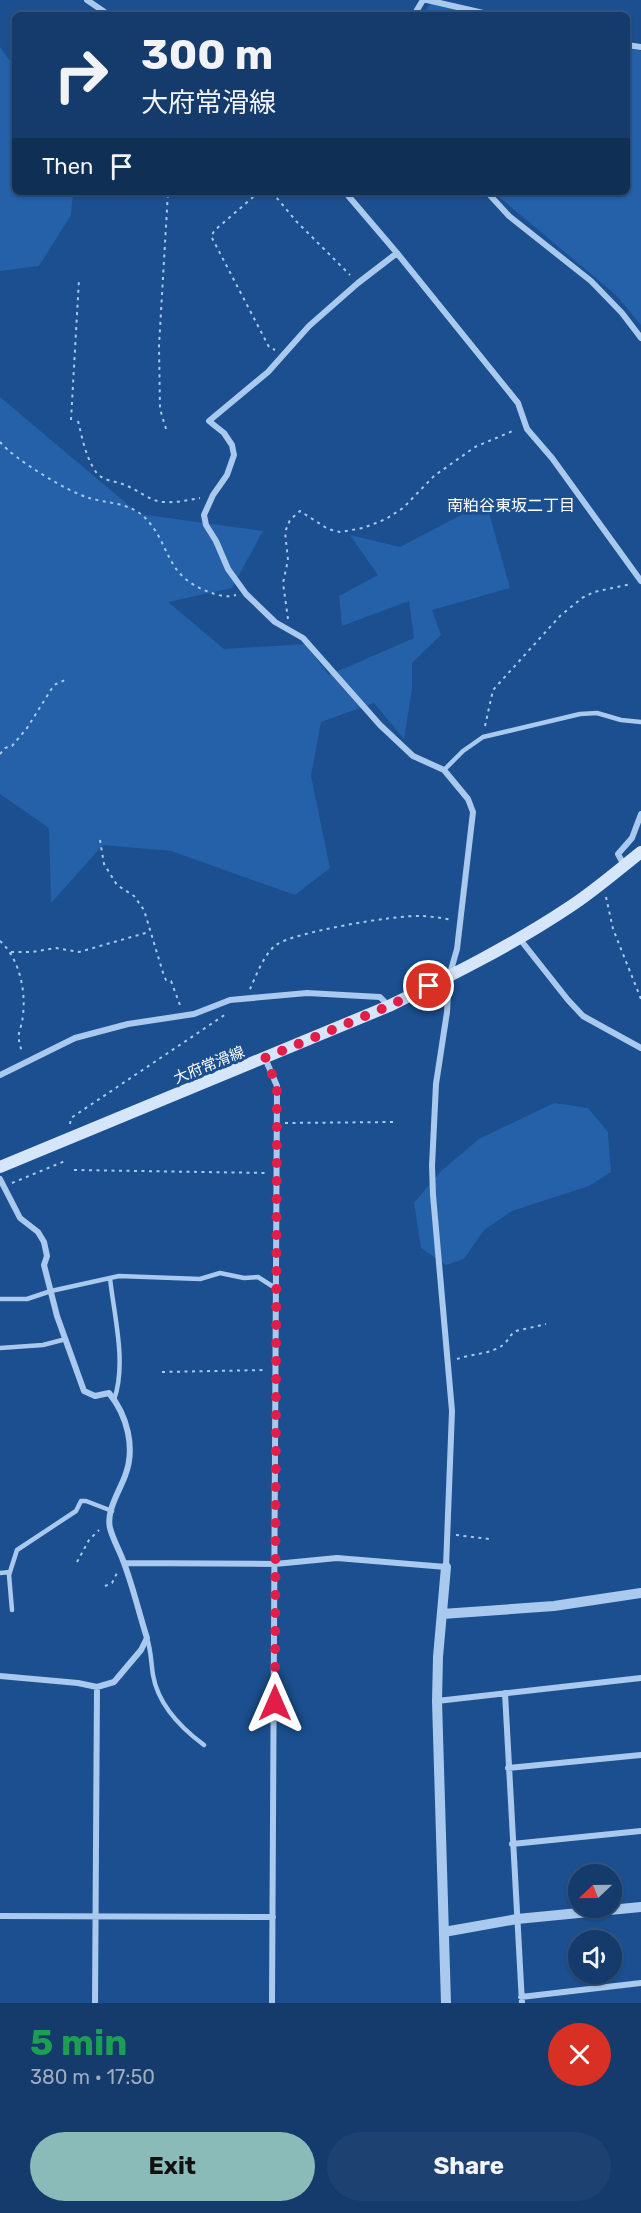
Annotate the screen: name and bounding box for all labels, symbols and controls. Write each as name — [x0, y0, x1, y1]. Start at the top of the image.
text: 300 m — [141, 30, 273, 80]
icon: right — [42, 36, 120, 114]
text: 大府常滑線 — [141, 87, 276, 119]
icon: arrive — [105, 150, 138, 183]
text: Then — [42, 153, 93, 180]
district label: 南粕谷東坂二丁目 — [447, 496, 575, 515]
pin — [403, 960, 454, 1011]
icon: arrive — [412, 969, 445, 1002]
street label: 大府常滑線 — [171, 1043, 247, 1087]
position arrow — [243, 1671, 307, 1735]
north arrow — [568, 1864, 622, 1918]
map controls — [568, 1864, 622, 1984]
button: sound — [568, 1930, 622, 1984]
text: 5 min — [30, 2021, 127, 2064]
button: close — [548, 2023, 611, 2086]
text: 380 m · 17:50 — [30, 2065, 155, 2089]
button: Exit — [30, 2132, 315, 2201]
button: Share — [327, 2132, 611, 2201]

